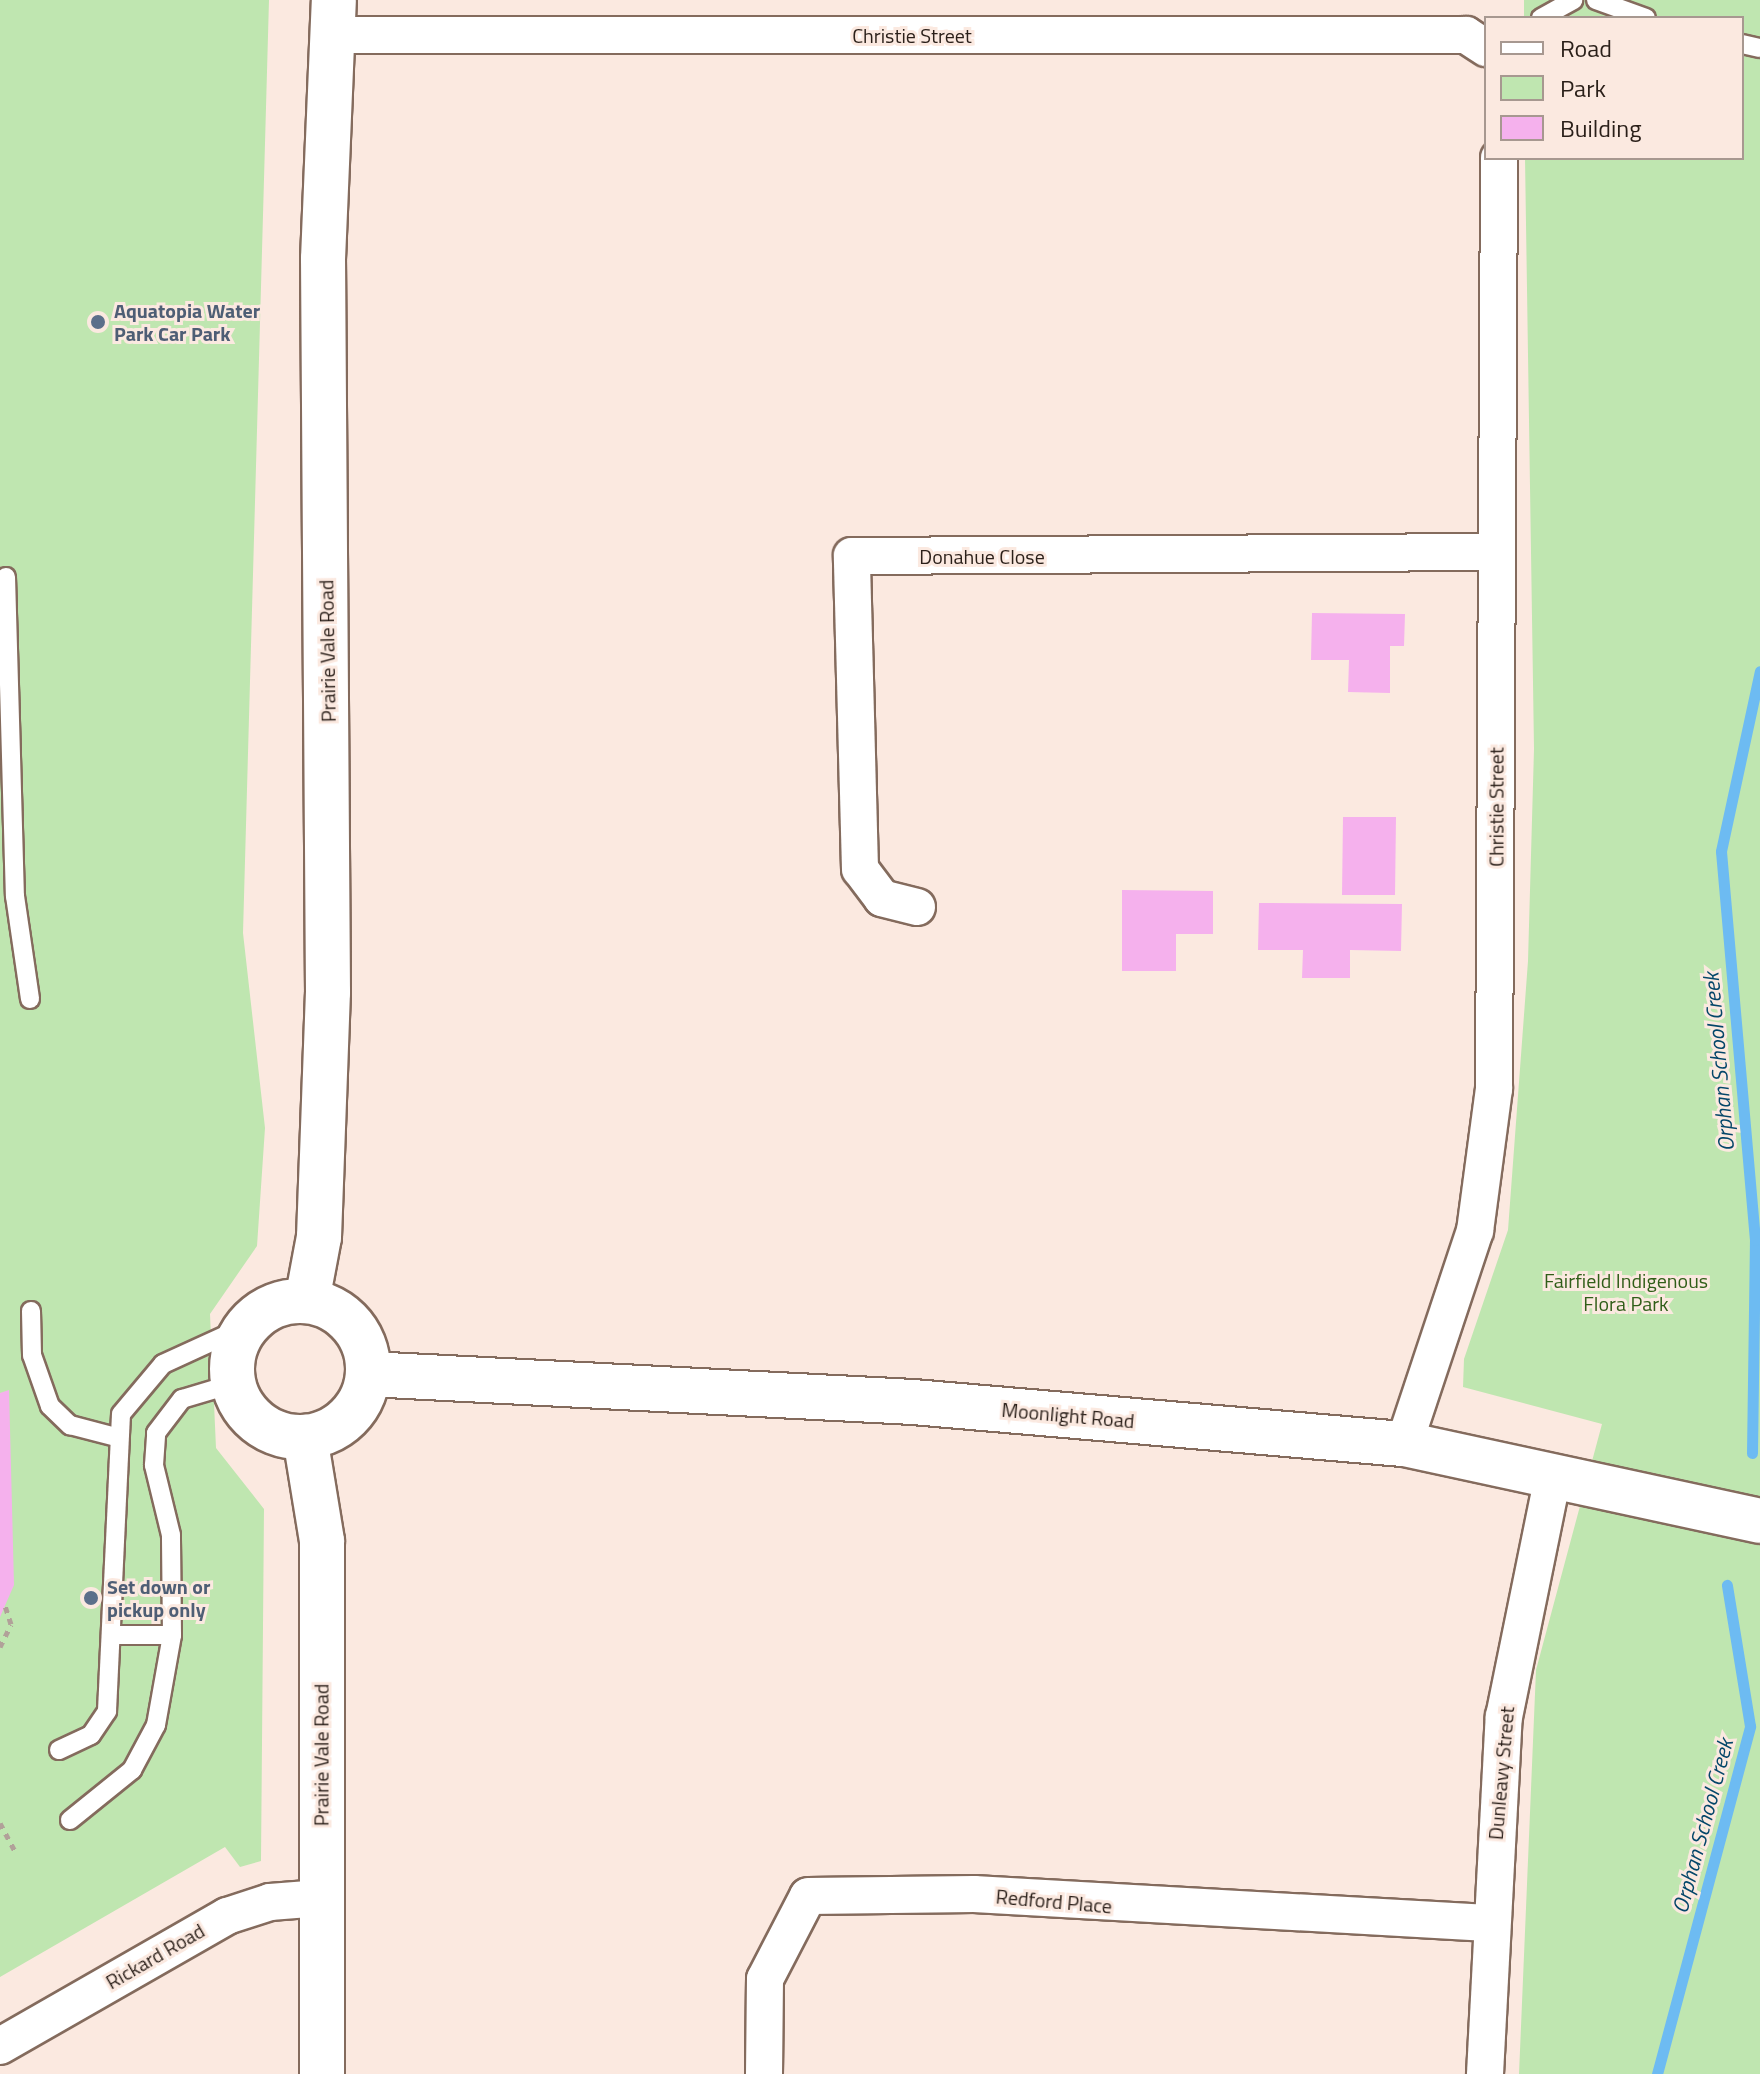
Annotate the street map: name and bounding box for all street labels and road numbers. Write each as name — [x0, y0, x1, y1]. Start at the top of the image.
street label: Christie Street — [852, 23, 972, 47]
street label: Donahue Close — [919, 544, 1045, 568]
street label: Prairie Vale Road — [314, 580, 340, 722]
street label: Christie Street — [1484, 747, 1508, 867]
street label: Moonlight Road — [1001, 1397, 1135, 1433]
street label: Prairie Vale Road — [309, 1684, 333, 1826]
street label: Dunleavy Street — [1483, 1705, 1519, 1841]
street label: Redford Place — [995, 1884, 1113, 1918]
street label: Rickard Road — [101, 1918, 209, 1994]

